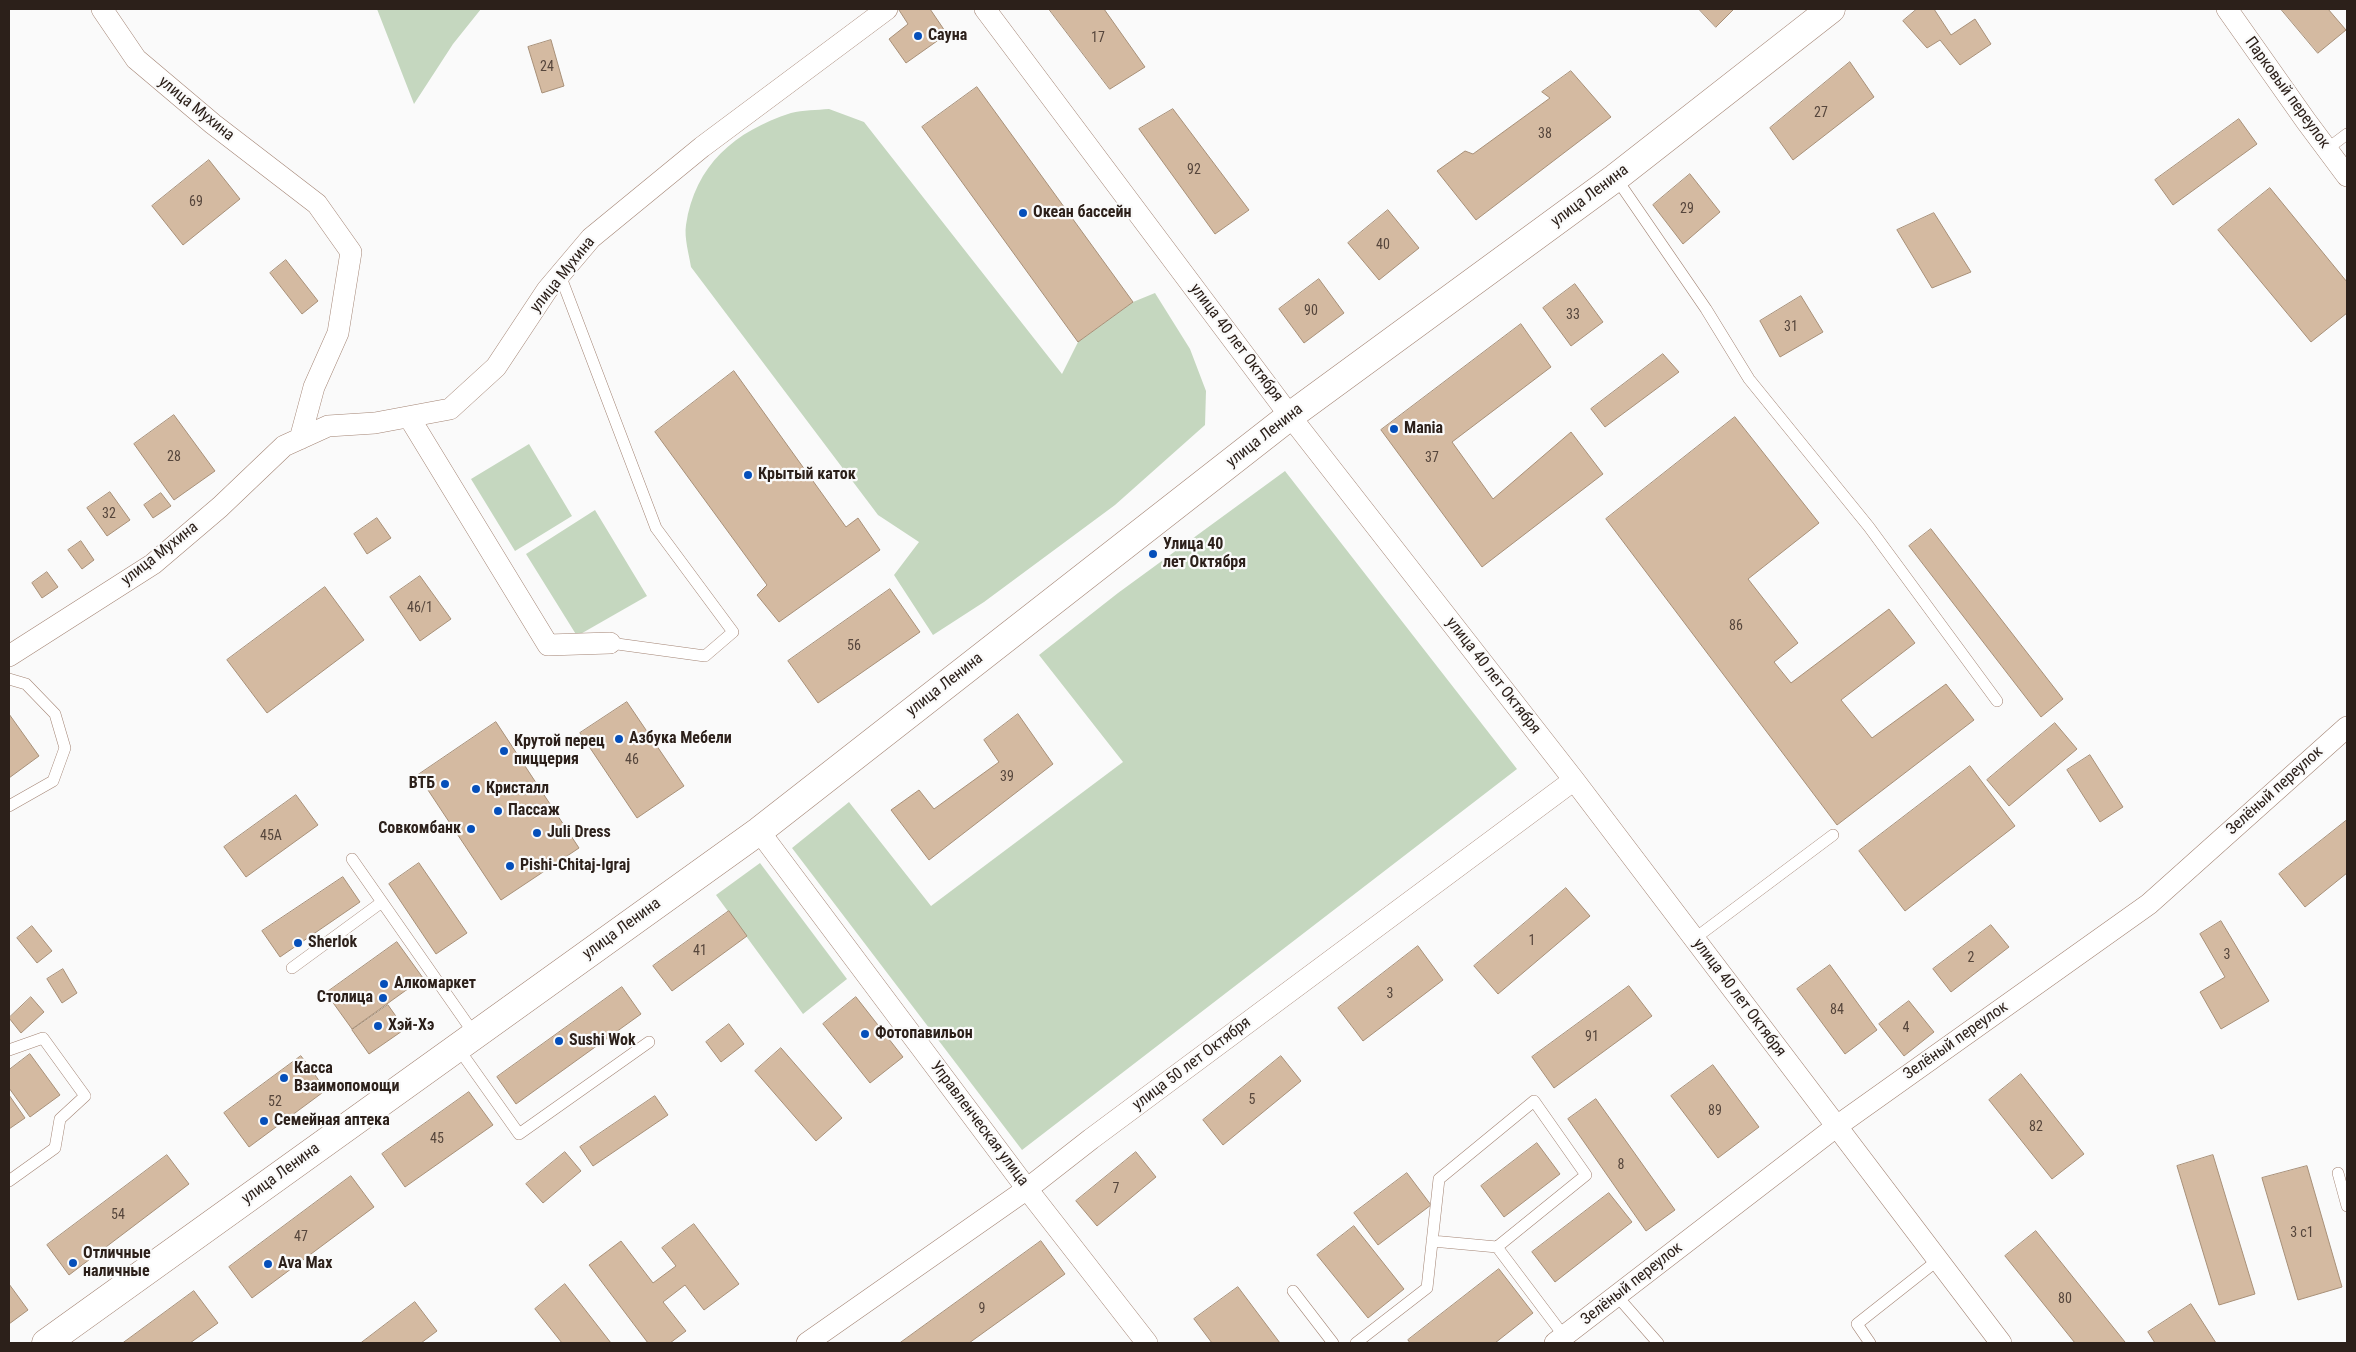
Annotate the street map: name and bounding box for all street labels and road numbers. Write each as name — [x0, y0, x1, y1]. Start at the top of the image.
street label: Парковый переулок — [2240, 34, 2334, 152]
street label: улица Мухина — [154, 73, 238, 145]
street label: улица Ленина — [1548, 161, 1632, 231]
street label: улица Мухина — [527, 233, 599, 317]
street label: улица 40 лет Октября — [1185, 280, 1287, 406]
street label: улица Ленина — [1223, 400, 1307, 472]
street label: улица Мухина — [118, 518, 202, 590]
street label: улица 40 лет Октября — [1441, 614, 1545, 738]
street label: улица Ленина — [903, 649, 987, 721]
street label: Зелёный переулок — [2223, 743, 2327, 839]
street label: улица Ленина — [579, 894, 665, 964]
street label: улица 40 лет Октября — [1688, 935, 1790, 1061]
street label: Зелёный переулок — [1900, 998, 2012, 1084]
street label: улица 50 лет Октября — [1129, 1013, 1255, 1115]
street label: Управленческая улица — [926, 1058, 1032, 1190]
street label: улица Ленина — [238, 1139, 324, 1209]
street label: Зелёный переулок — [1577, 1238, 1687, 1330]

